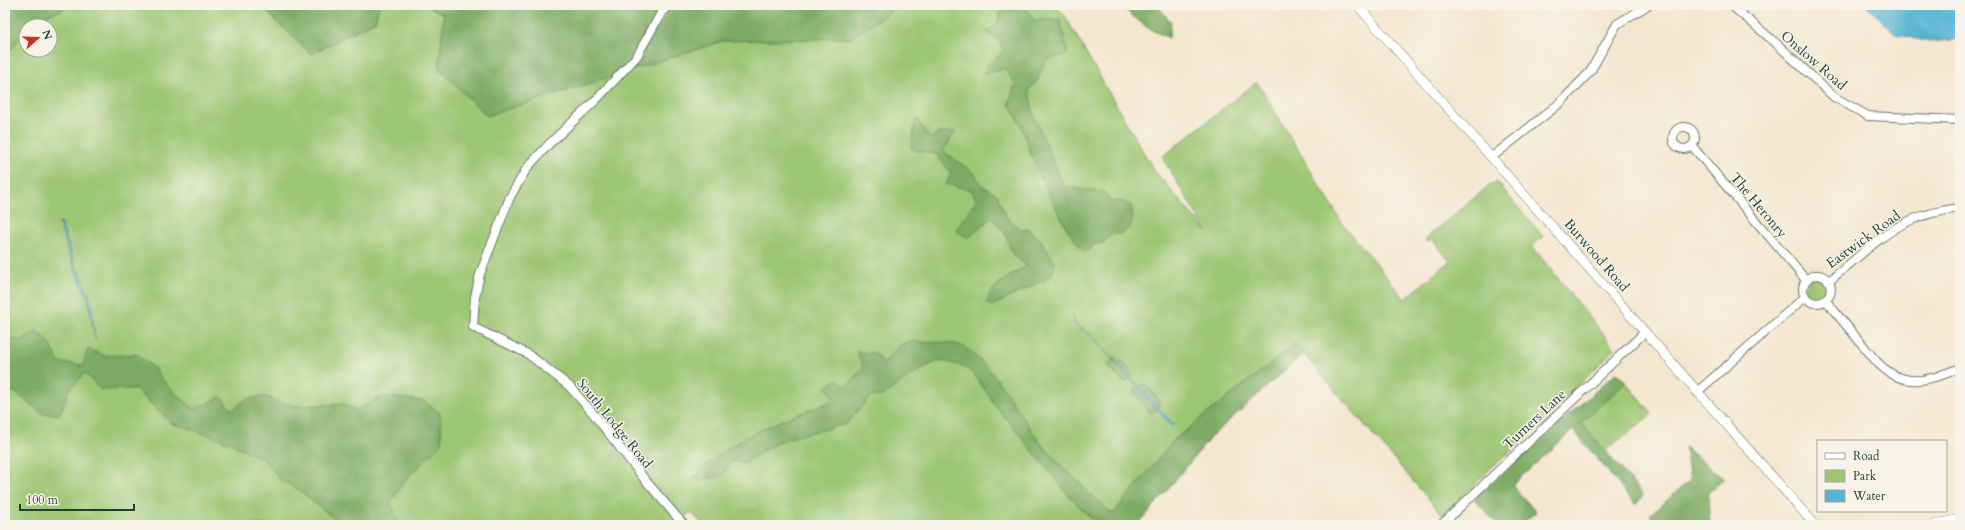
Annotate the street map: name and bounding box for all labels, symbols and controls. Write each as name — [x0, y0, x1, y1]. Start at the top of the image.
north arrow — [18, 18, 58, 58]
street label: Onslow Road — [1777, 26, 1851, 95]
text: N — [38, 28, 56, 42]
street label: The Heronry — [1726, 169, 1792, 242]
street label: Eastwick Road — [1822, 206, 1905, 273]
street label: Burwood Road — [1560, 215, 1634, 296]
street label: South Lodge Road — [573, 374, 657, 473]
street label: Turners Lane — [1499, 385, 1570, 454]
legend — [1817, 440, 1947, 512]
text: Road — [1853, 448, 1880, 464]
text: Park — [1853, 468, 1877, 484]
scale bar — [20, 486, 134, 512]
text: Water — [1852, 488, 1886, 504]
text: 100 m — [26, 492, 59, 508]

